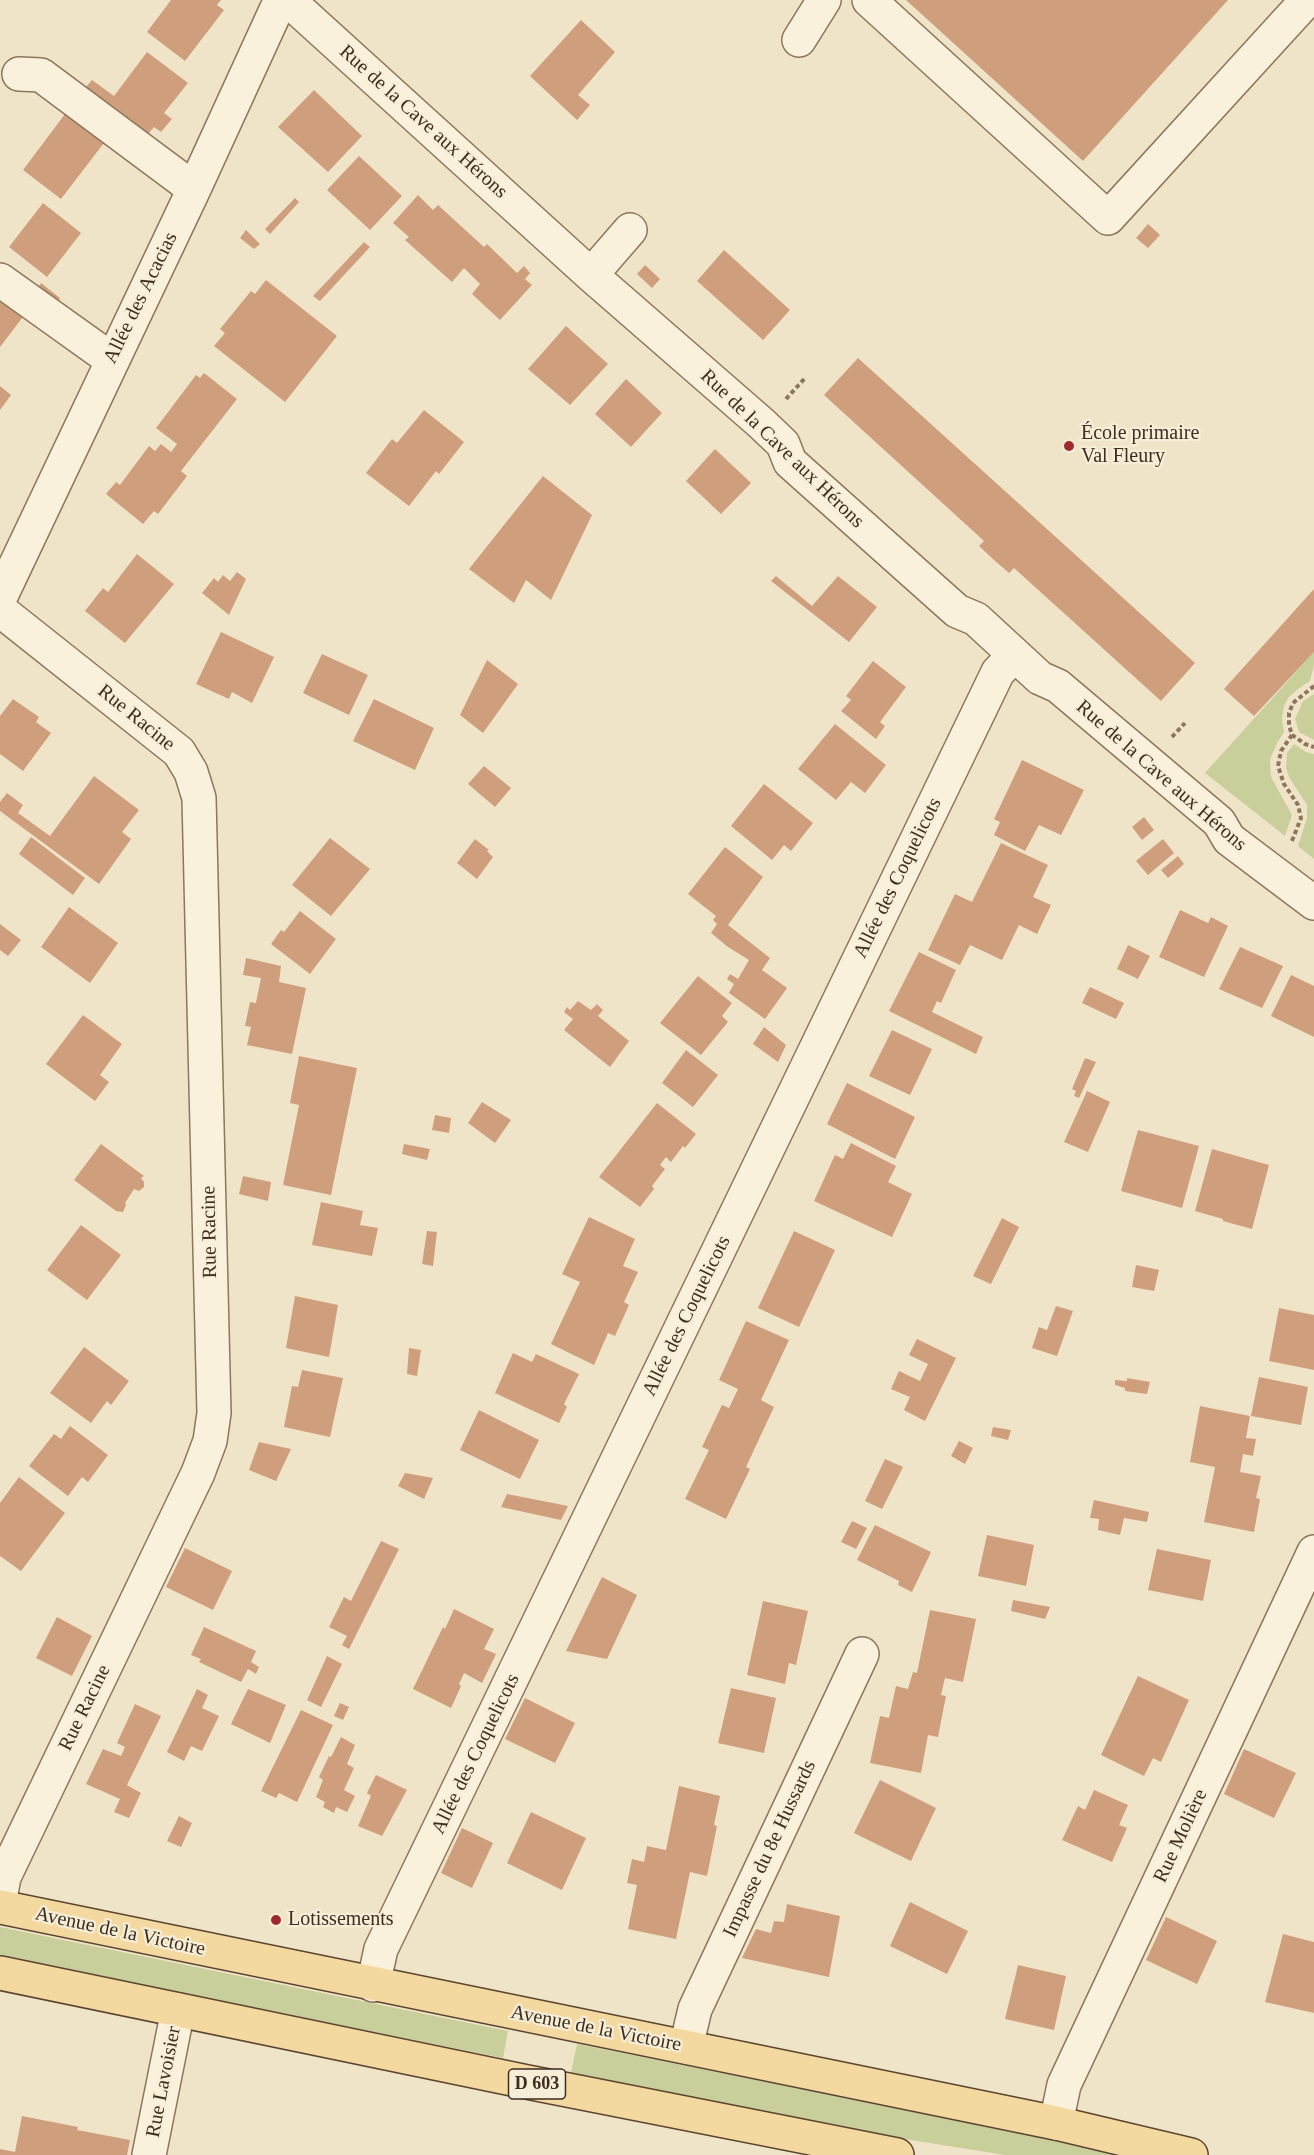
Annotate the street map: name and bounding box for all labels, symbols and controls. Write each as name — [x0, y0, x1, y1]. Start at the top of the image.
street label: Rue de la Cave aux Hérons — [334, 40, 512, 204]
street label: Allée des Acacias — [99, 228, 183, 368]
street label: Rue de la Cave aux Hérons — [695, 365, 869, 533]
place label: École primaire Val Fleury — [1081, 422, 1199, 469]
marker: École primaire Val Fleury — [1062, 439, 1076, 453]
street label: Rue Racine — [92, 679, 180, 757]
street label: Rue de la Cave aux Hérons — [1071, 695, 1251, 857]
street label: Allée des Coquelicots — [849, 794, 947, 962]
street label: Rue Racine — [197, 1185, 223, 1279]
street label: Allée des Coquelicots — [638, 1232, 736, 1400]
street label: Rue Racine — [54, 1661, 116, 1755]
street label: Allée des Coquelicots — [427, 1670, 525, 1838]
street label: Impasse du 8e Hussards — [718, 1757, 822, 1941]
street label: Rue Molière — [1149, 1785, 1213, 1887]
street label: Avenue de la Victoire — [33, 1902, 207, 1962]
place label: Lotissements — [288, 1908, 394, 1932]
marker: Lotissements — [269, 1913, 283, 1927]
street label: Avenue de la Victoire — [509, 2001, 683, 2057]
street label: Rue Lavoisier — [141, 2024, 187, 2140]
road number: D 603 — [508, 2069, 566, 2099]

